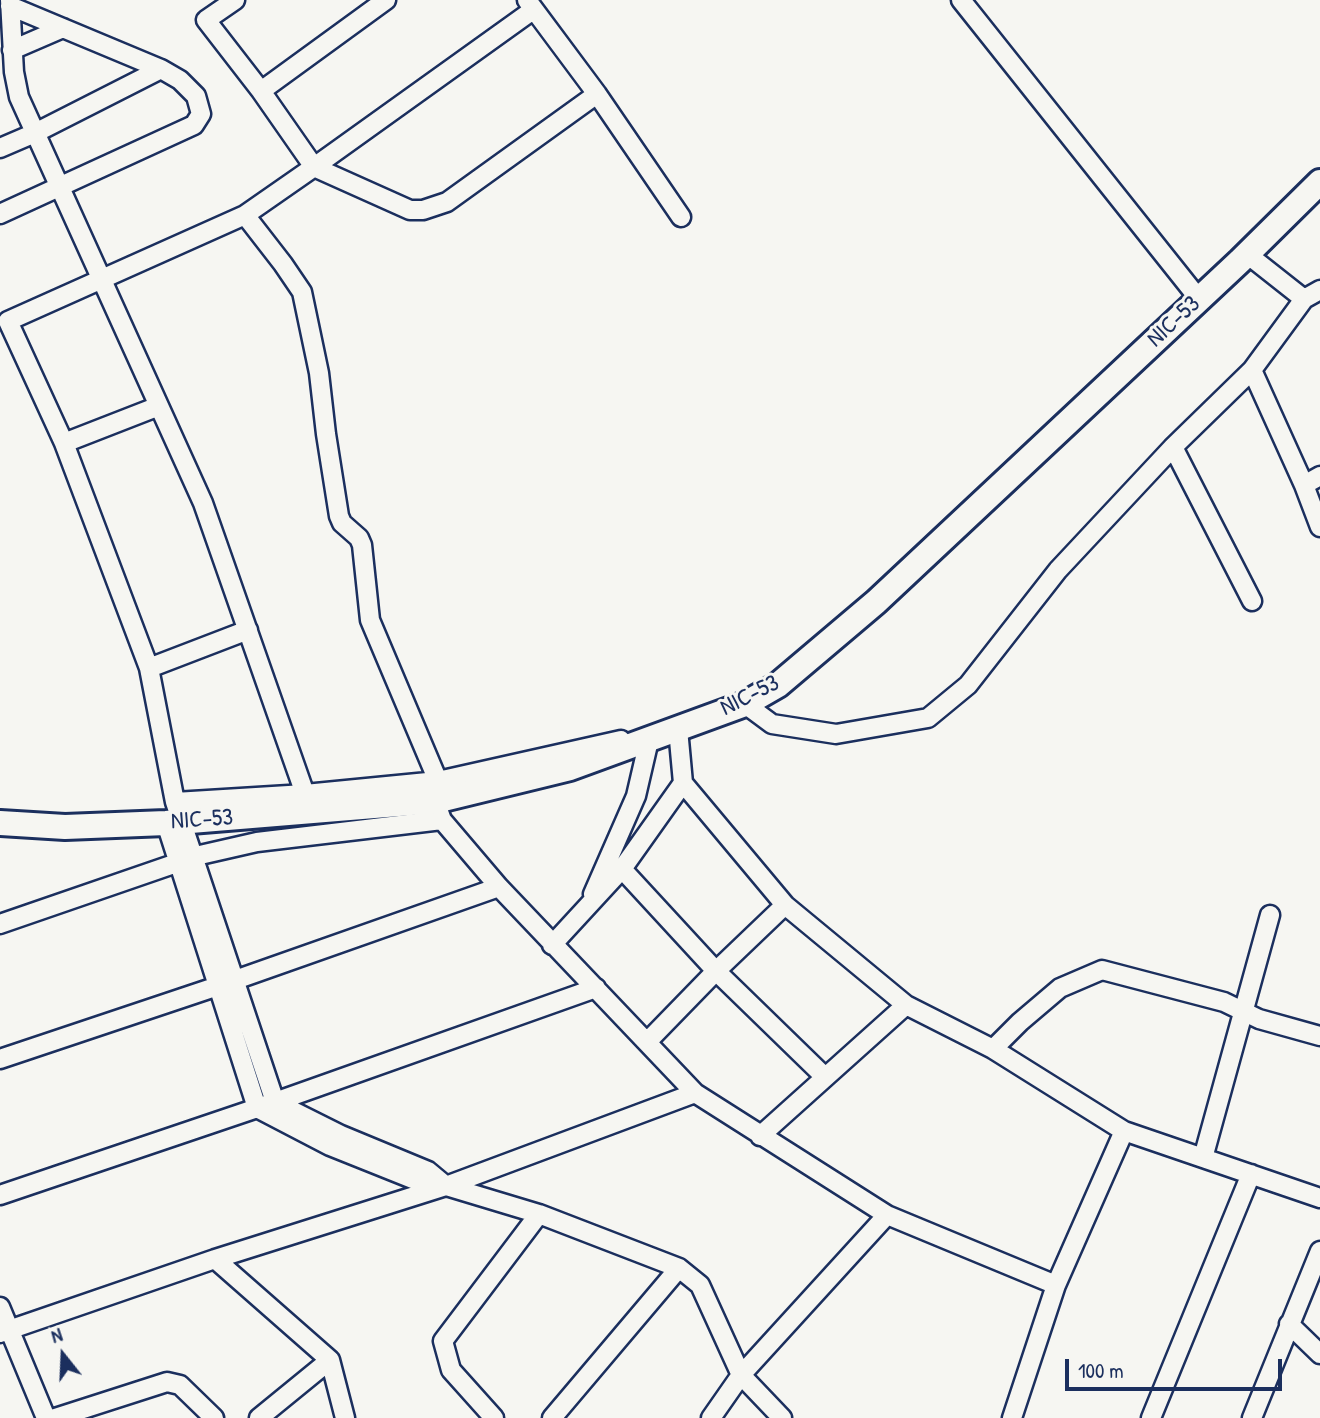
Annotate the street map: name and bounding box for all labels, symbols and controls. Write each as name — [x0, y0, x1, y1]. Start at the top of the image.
street label: NIC-53 — [1141, 290, 1207, 354]
street label: NIC-53 — [716, 669, 784, 723]
street label: NIC-53 — [170, 803, 234, 837]
north arrow — [28, 1320, 98, 1390]
text: N — [48, 1321, 65, 1349]
scale bar — [1068, 1344, 1285, 1388]
text: 100 m — [1078, 1356, 1124, 1385]

